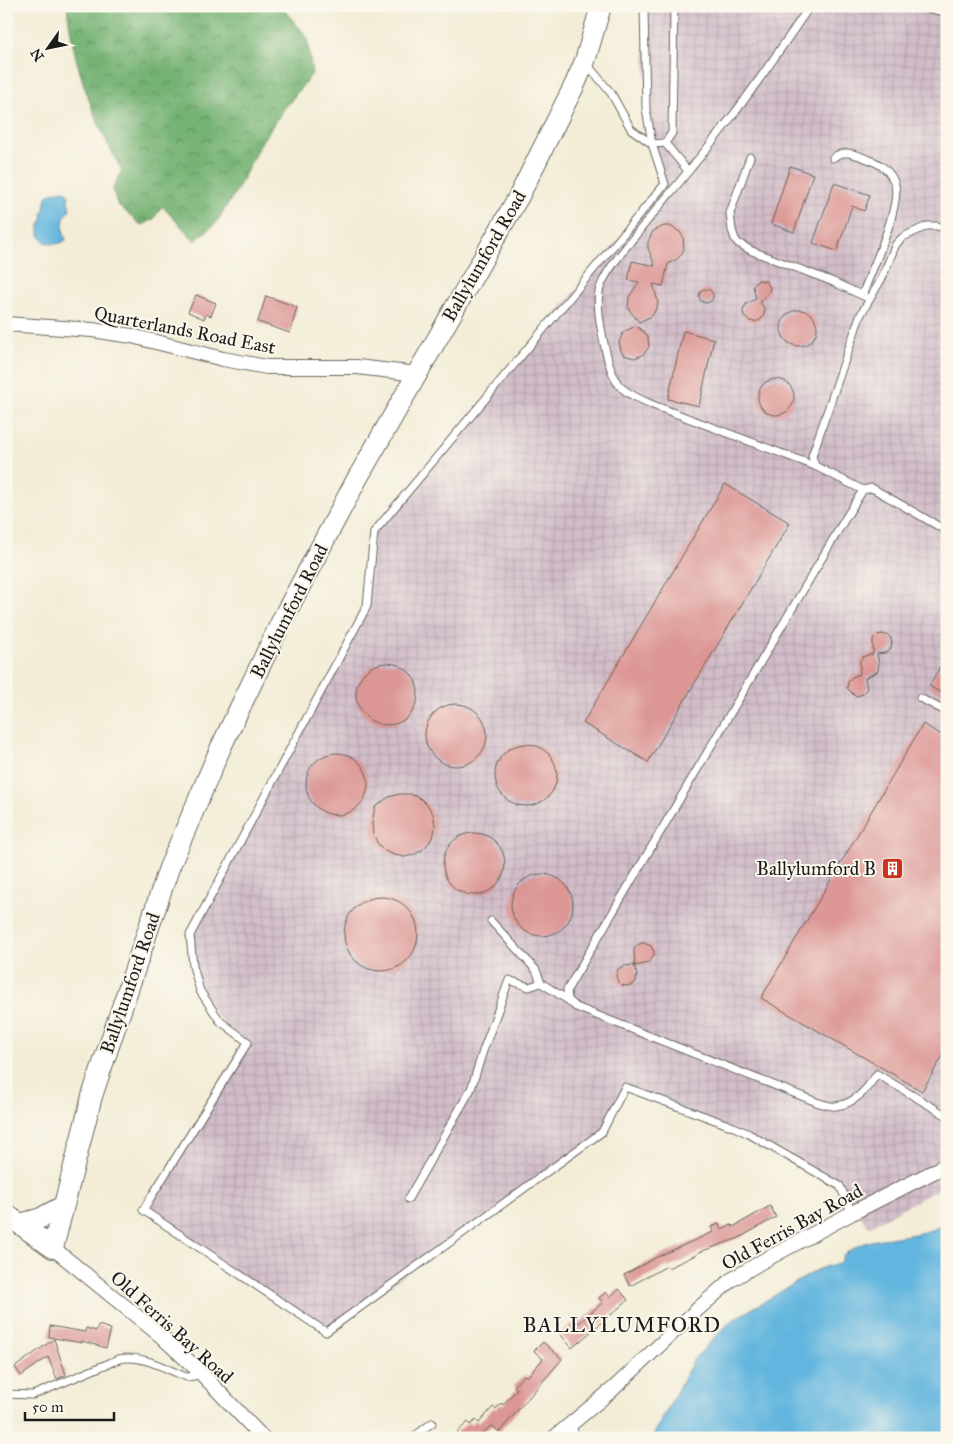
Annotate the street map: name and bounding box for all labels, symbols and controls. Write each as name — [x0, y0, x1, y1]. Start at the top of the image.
north arrow — [22, 22, 72, 72]
text: N — [27, 45, 48, 64]
street label: Ballylumford Road — [437, 186, 531, 326]
street label: Quarterlands Road East — [92, 301, 278, 359]
street label: Ballylumford Road — [245, 540, 333, 682]
building icon: Ballylumford B — [880, 856, 904, 880]
place label: Ballylumford B — [756, 857, 876, 880]
street label: Ballylumford Road — [95, 909, 165, 1057]
street label: Old Ferris Bay Road — [718, 1179, 867, 1275]
street label: Old Ferris Bay Road — [106, 1266, 239, 1389]
district label: BALLYLUMFORD — [523, 1312, 721, 1338]
scale bar — [25, 1389, 114, 1421]
text: 50 m — [32, 1398, 64, 1416]

